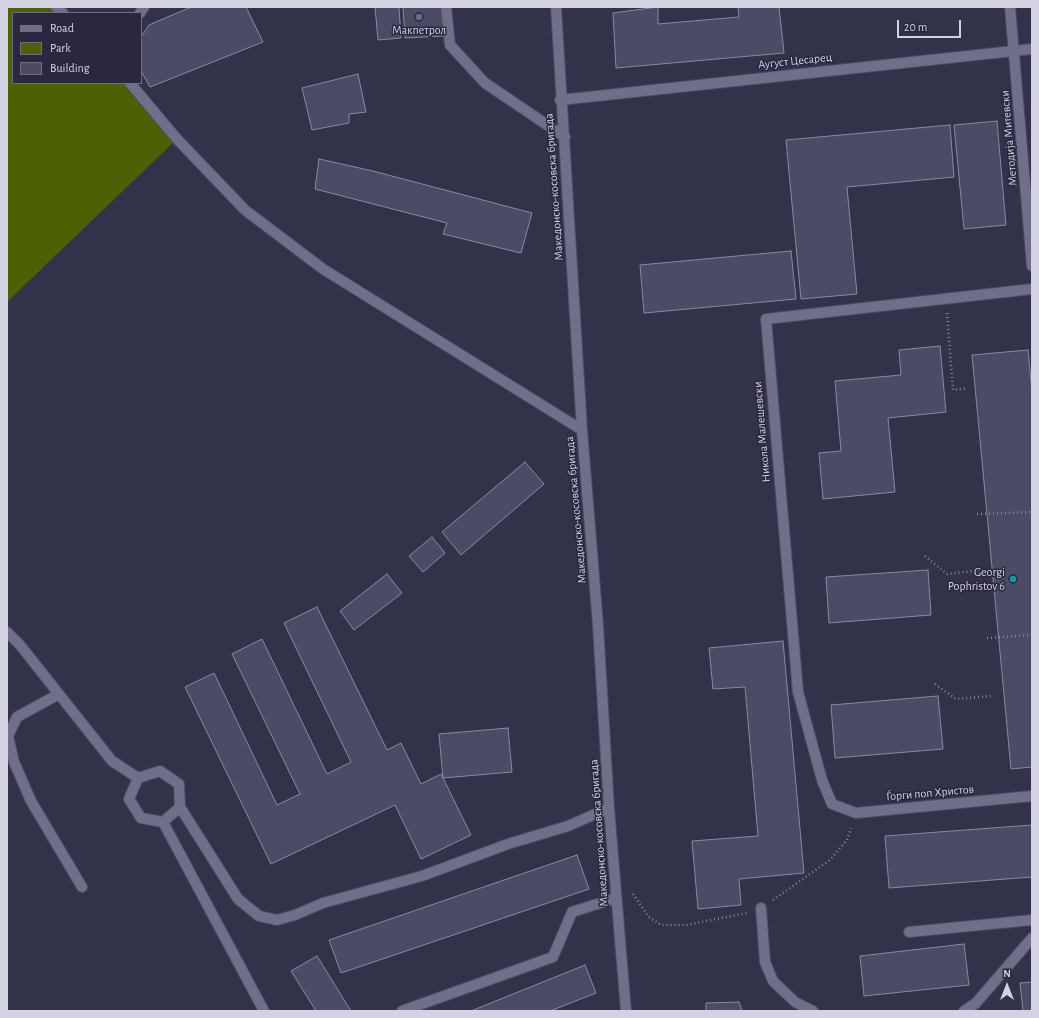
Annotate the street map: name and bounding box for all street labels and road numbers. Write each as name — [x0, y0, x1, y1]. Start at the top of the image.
street label: Аугуст Цесарец — [757, 50, 833, 72]
street label: Методија Митевски — [998, 90, 1020, 186]
street label: Македонско-косовска бригада — [542, 113, 566, 261]
street label: Никола Малешевски — [750, 381, 774, 483]
street label: Македонско-косовска бригада — [562, 436, 590, 584]
street label: Македонско-косовска бригада — [587, 759, 611, 907]
street label: Ѓорги поп Христов — [886, 782, 974, 804]

